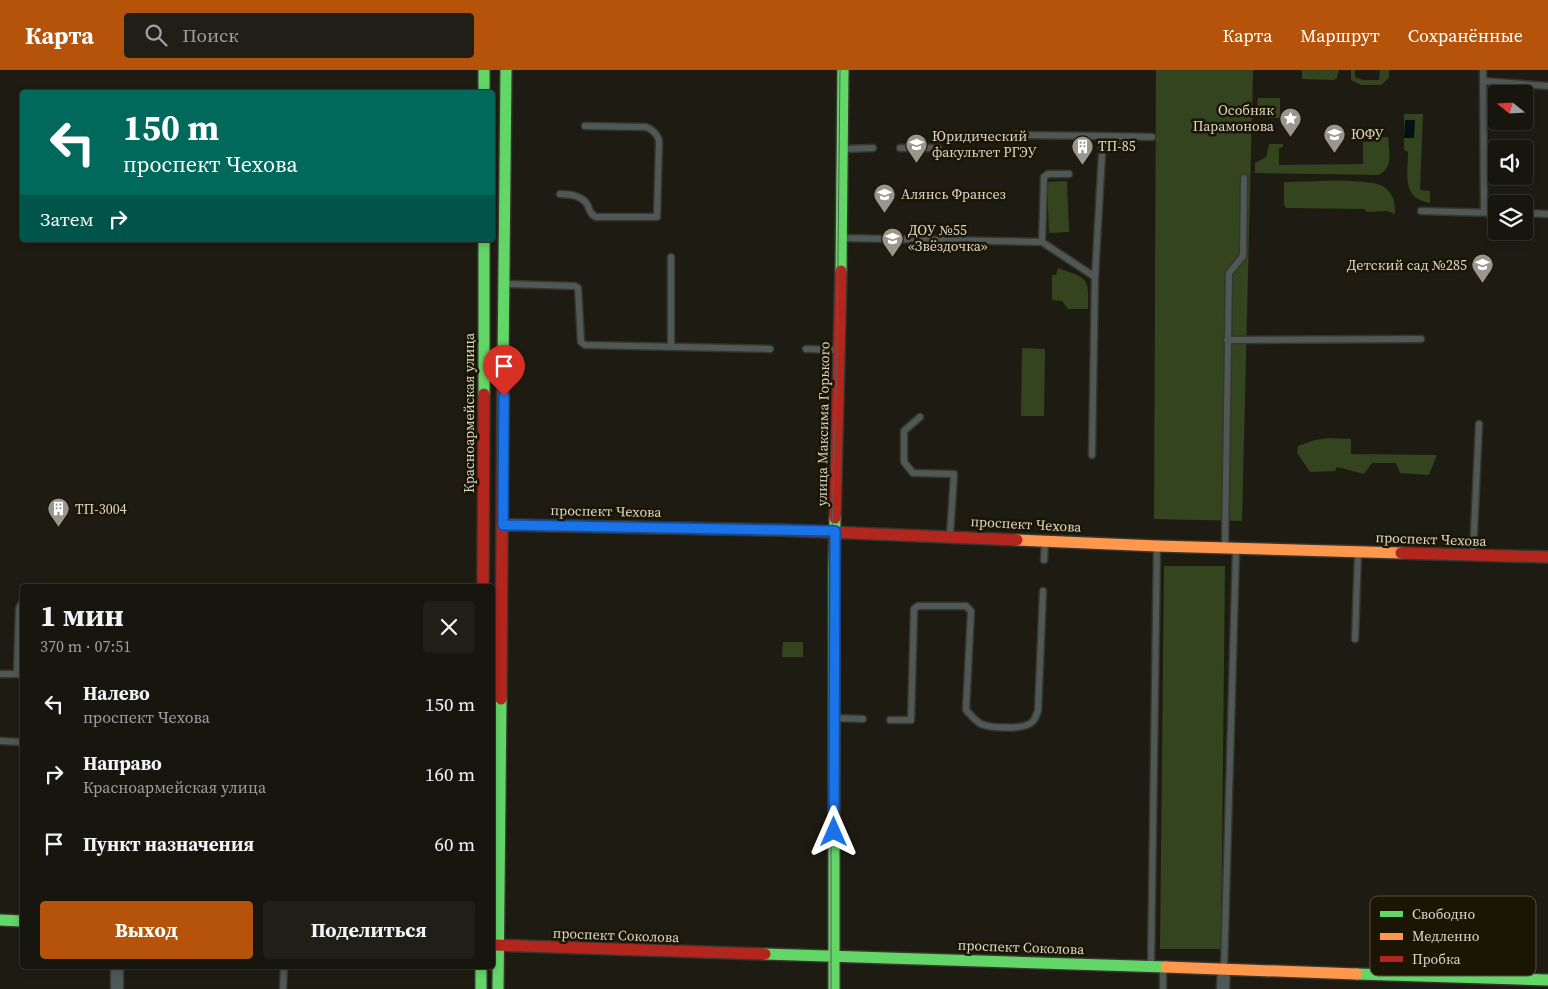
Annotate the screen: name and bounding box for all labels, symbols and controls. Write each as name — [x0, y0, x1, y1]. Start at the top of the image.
search box — [124, 13, 474, 58]
text: Карта — [25, 19, 94, 52]
icon: search — [142, 21, 170, 49]
text: Поиск — [182, 22, 239, 48]
text: Карта — [1223, 23, 1272, 48]
text: Маршрут — [1300, 23, 1380, 48]
text: Сохранённые — [1408, 23, 1523, 48]
north arrow — [1488, 85, 1532, 130]
map controls — [1488, 85, 1533, 240]
place label: Особняк Парамонова — [1193, 100, 1275, 136]
text: 150 m — [123, 104, 219, 152]
place icon: Особняк Парамонова — [1278, 106, 1302, 137]
icon: left — [40, 110, 105, 175]
school or university icon: ЮФУ — [1323, 122, 1347, 153]
place label: ЮФУ — [1351, 124, 1384, 144]
place label: Юридический факультет РГЭУ — [932, 126, 1037, 162]
school or university icon: Юридический факультет РГЭУ — [904, 132, 928, 163]
building icon: ТП-85 — [1070, 134, 1094, 165]
place label: ТП-85 — [1098, 136, 1136, 156]
button: sound — [1488, 140, 1533, 185]
text: проспект Чехова — [123, 149, 298, 179]
school or university icon: Алянсь Франсез — [873, 182, 897, 213]
place label: Алянсь Франсез — [901, 184, 1006, 204]
button: layers — [1488, 195, 1533, 240]
icon: right — [104, 205, 132, 233]
text: Затем — [40, 206, 94, 232]
place label: ДОУ №55 «Звёздочка» — [908, 220, 988, 256]
school or university icon: ДОУ №55 «Звёздочка» — [880, 226, 904, 257]
school or university icon: Детский сад №285 — [1471, 253, 1495, 284]
place label: Детский сад №285 — [1347, 255, 1467, 275]
street label: Красноармейская улица — [459, 332, 479, 493]
street label: улица Максима Горького — [812, 341, 834, 507]
pin — [483, 345, 525, 396]
icon: arrive — [490, 352, 518, 380]
building icon: ТП-3004 — [47, 497, 71, 528]
place label: ТП-3004 — [75, 499, 127, 519]
street label: проспект Чехова — [550, 500, 663, 522]
street label: проспект Чехова — [970, 511, 1083, 537]
street label: проспект Чехова — [1375, 527, 1488, 551]
text: 1 мин — [40, 595, 124, 636]
button: close — [423, 601, 475, 653]
text: 370 m · 07:51 — [40, 635, 131, 657]
text: Налево — [83, 680, 150, 706]
icon: left — [40, 690, 68, 718]
text: 150 m — [425, 691, 475, 717]
text: проспект Чехова — [83, 706, 210, 728]
text: Направо — [83, 750, 162, 776]
icon: right — [40, 760, 68, 788]
text: 160 m — [425, 761, 475, 787]
text: Красноармейская улица — [83, 776, 266, 798]
position arrow — [807, 805, 859, 857]
icon: arrive — [40, 830, 68, 858]
text: Пункт назначения — [83, 831, 254, 857]
text: 60 m — [434, 831, 475, 857]
legend — [1370, 896, 1536, 976]
button: Выход — [40, 901, 253, 959]
button: Поделиться — [263, 901, 475, 959]
text: Свободно — [1412, 904, 1475, 924]
street label: проспект Соколова — [552, 923, 681, 947]
text: Медленно — [1412, 926, 1480, 946]
street label: проспект Соколова — [957, 935, 1086, 959]
text: Пробка — [1412, 949, 1461, 969]

